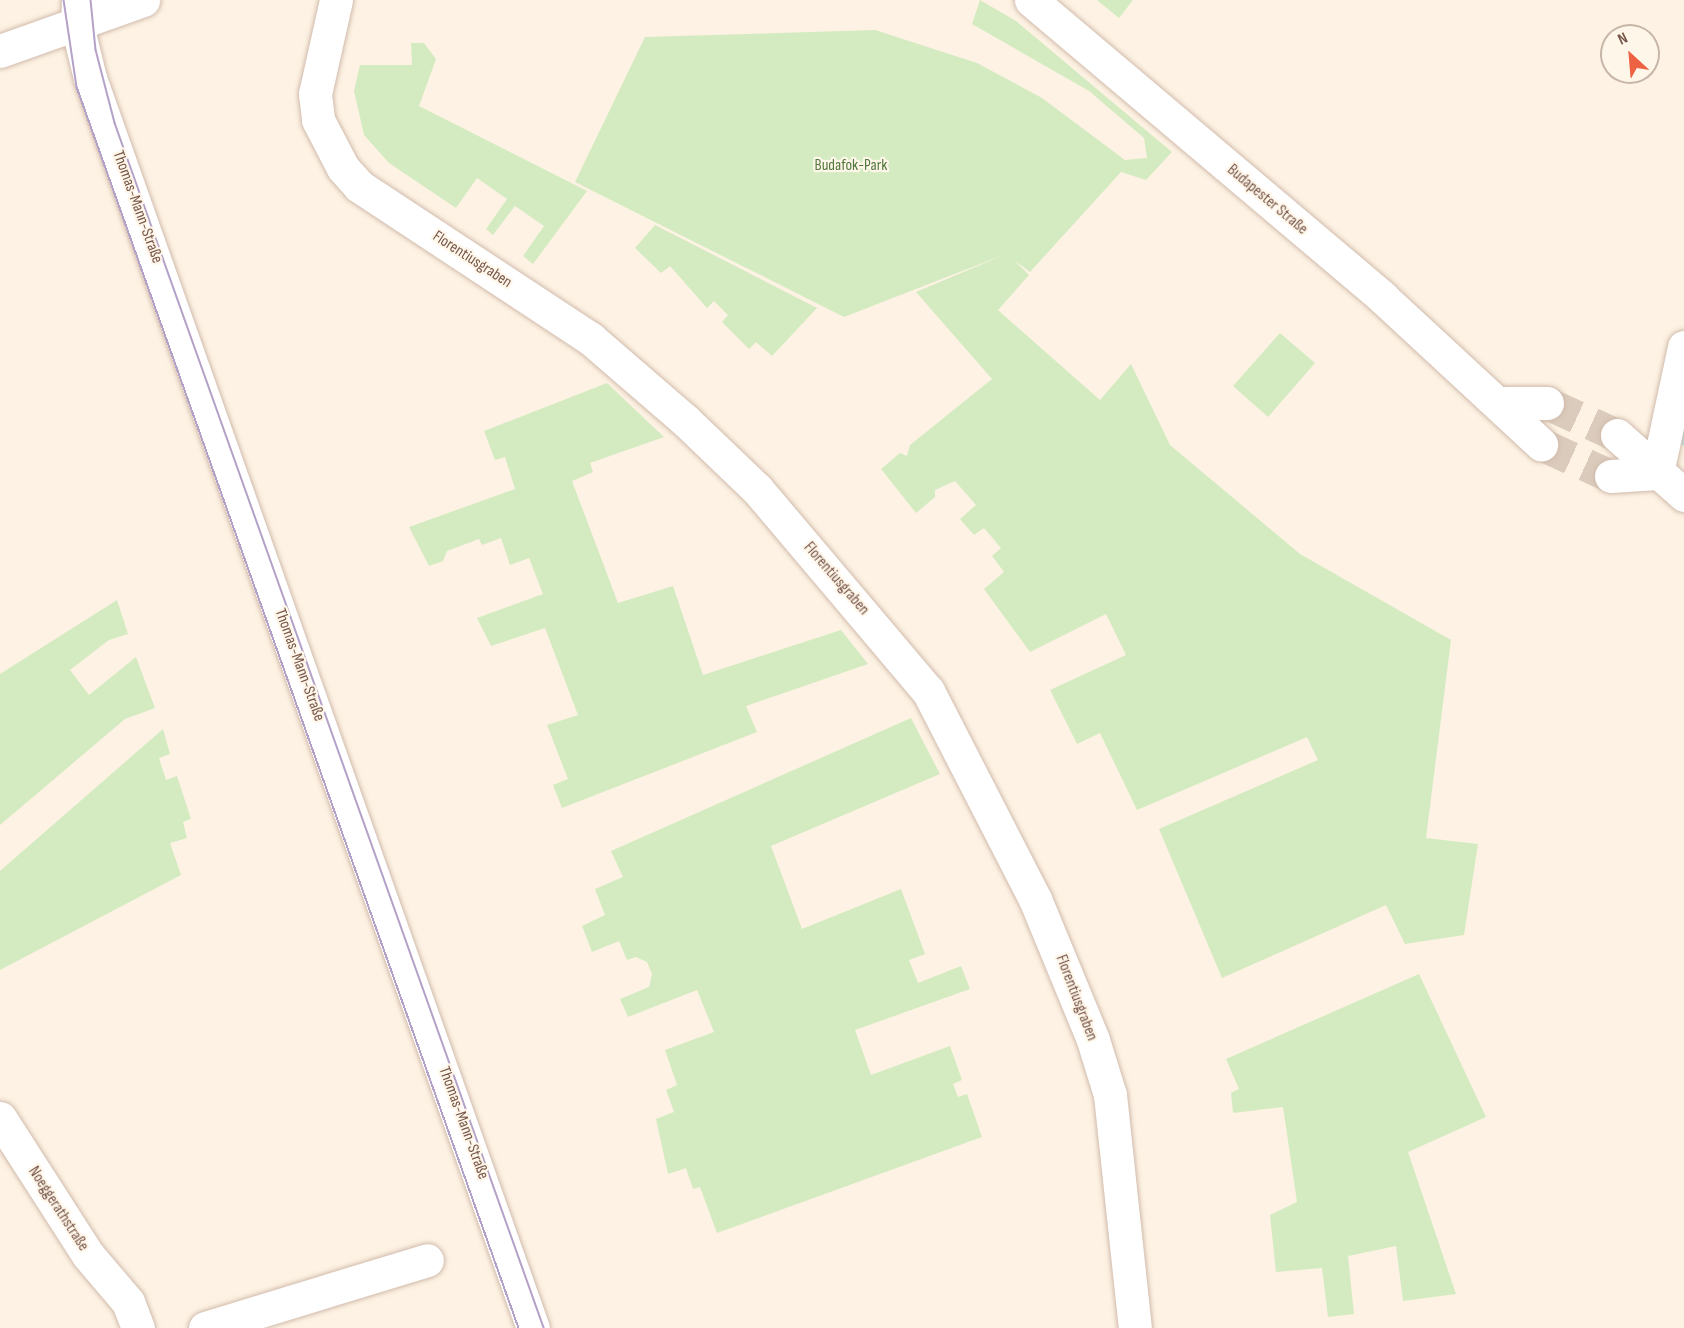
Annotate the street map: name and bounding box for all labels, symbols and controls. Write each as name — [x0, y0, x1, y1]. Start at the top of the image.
north arrow — [1600, 24, 1660, 84]
text: N — [1615, 29, 1631, 50]
street label: Thomas-Mann-Straße — [108, 148, 166, 266]
park label: Budafok-Park — [815, 156, 887, 176]
street label: Budapester Straße — [1223, 161, 1311, 239]
street label: Florentiusgraben — [429, 227, 515, 293]
street label: Florentiusgraben — [799, 539, 873, 619]
street label: Thomas-Mann-Straße — [270, 606, 328, 724]
street label: Florentiusgraben — [1051, 952, 1101, 1044]
street label: Thomas-Mann-Straße — [434, 1064, 492, 1182]
street label: Noeggerathstraße — [24, 1163, 92, 1255]

